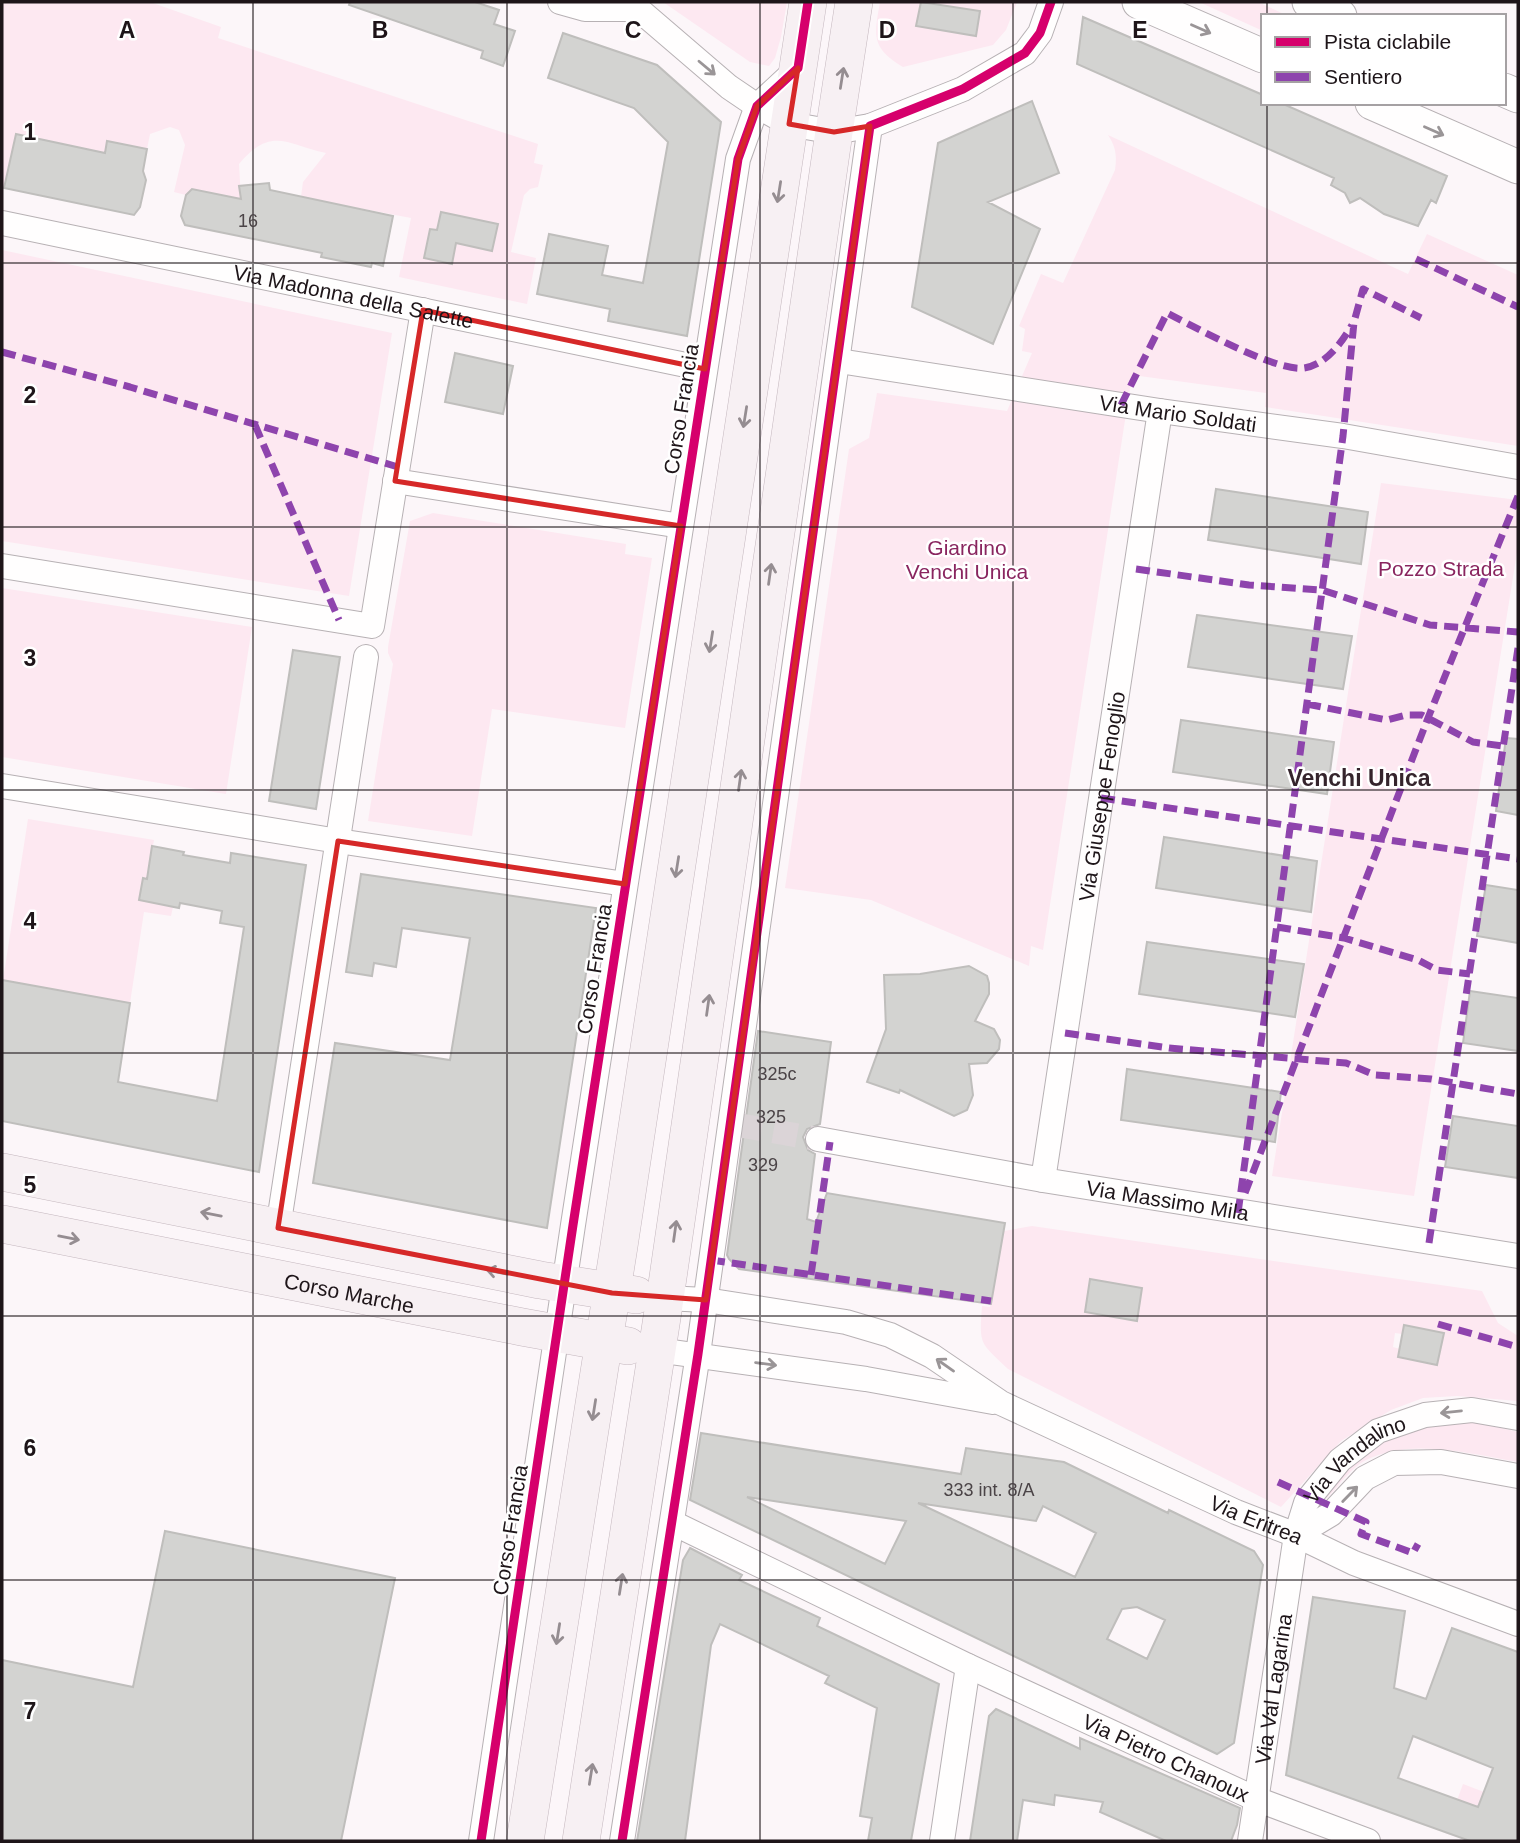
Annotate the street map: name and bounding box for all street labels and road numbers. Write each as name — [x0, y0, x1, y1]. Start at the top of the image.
street label: Via Madonna della Salette — [231, 260, 476, 332]
street label: Corso Francia — [659, 342, 703, 476]
street label: Via Mario Soldati — [1098, 390, 1258, 436]
street label: Via Giuseppe Fenoglio — [1074, 690, 1129, 903]
street label: Corso Francia — [572, 902, 616, 1036]
street label: Via Massimo Mila — [1085, 1176, 1251, 1224]
street label: Corso Marche — [282, 1269, 416, 1317]
street label: Via Vandalino — [1299, 1411, 1408, 1507]
street label: Corso Francia — [488, 1463, 532, 1597]
street label: Via Eritrea — [1207, 1490, 1307, 1548]
street label: Via Val Lagarina — [1250, 1611, 1296, 1766]
street label: Via Pietro Chanoux — [1079, 1709, 1253, 1806]

